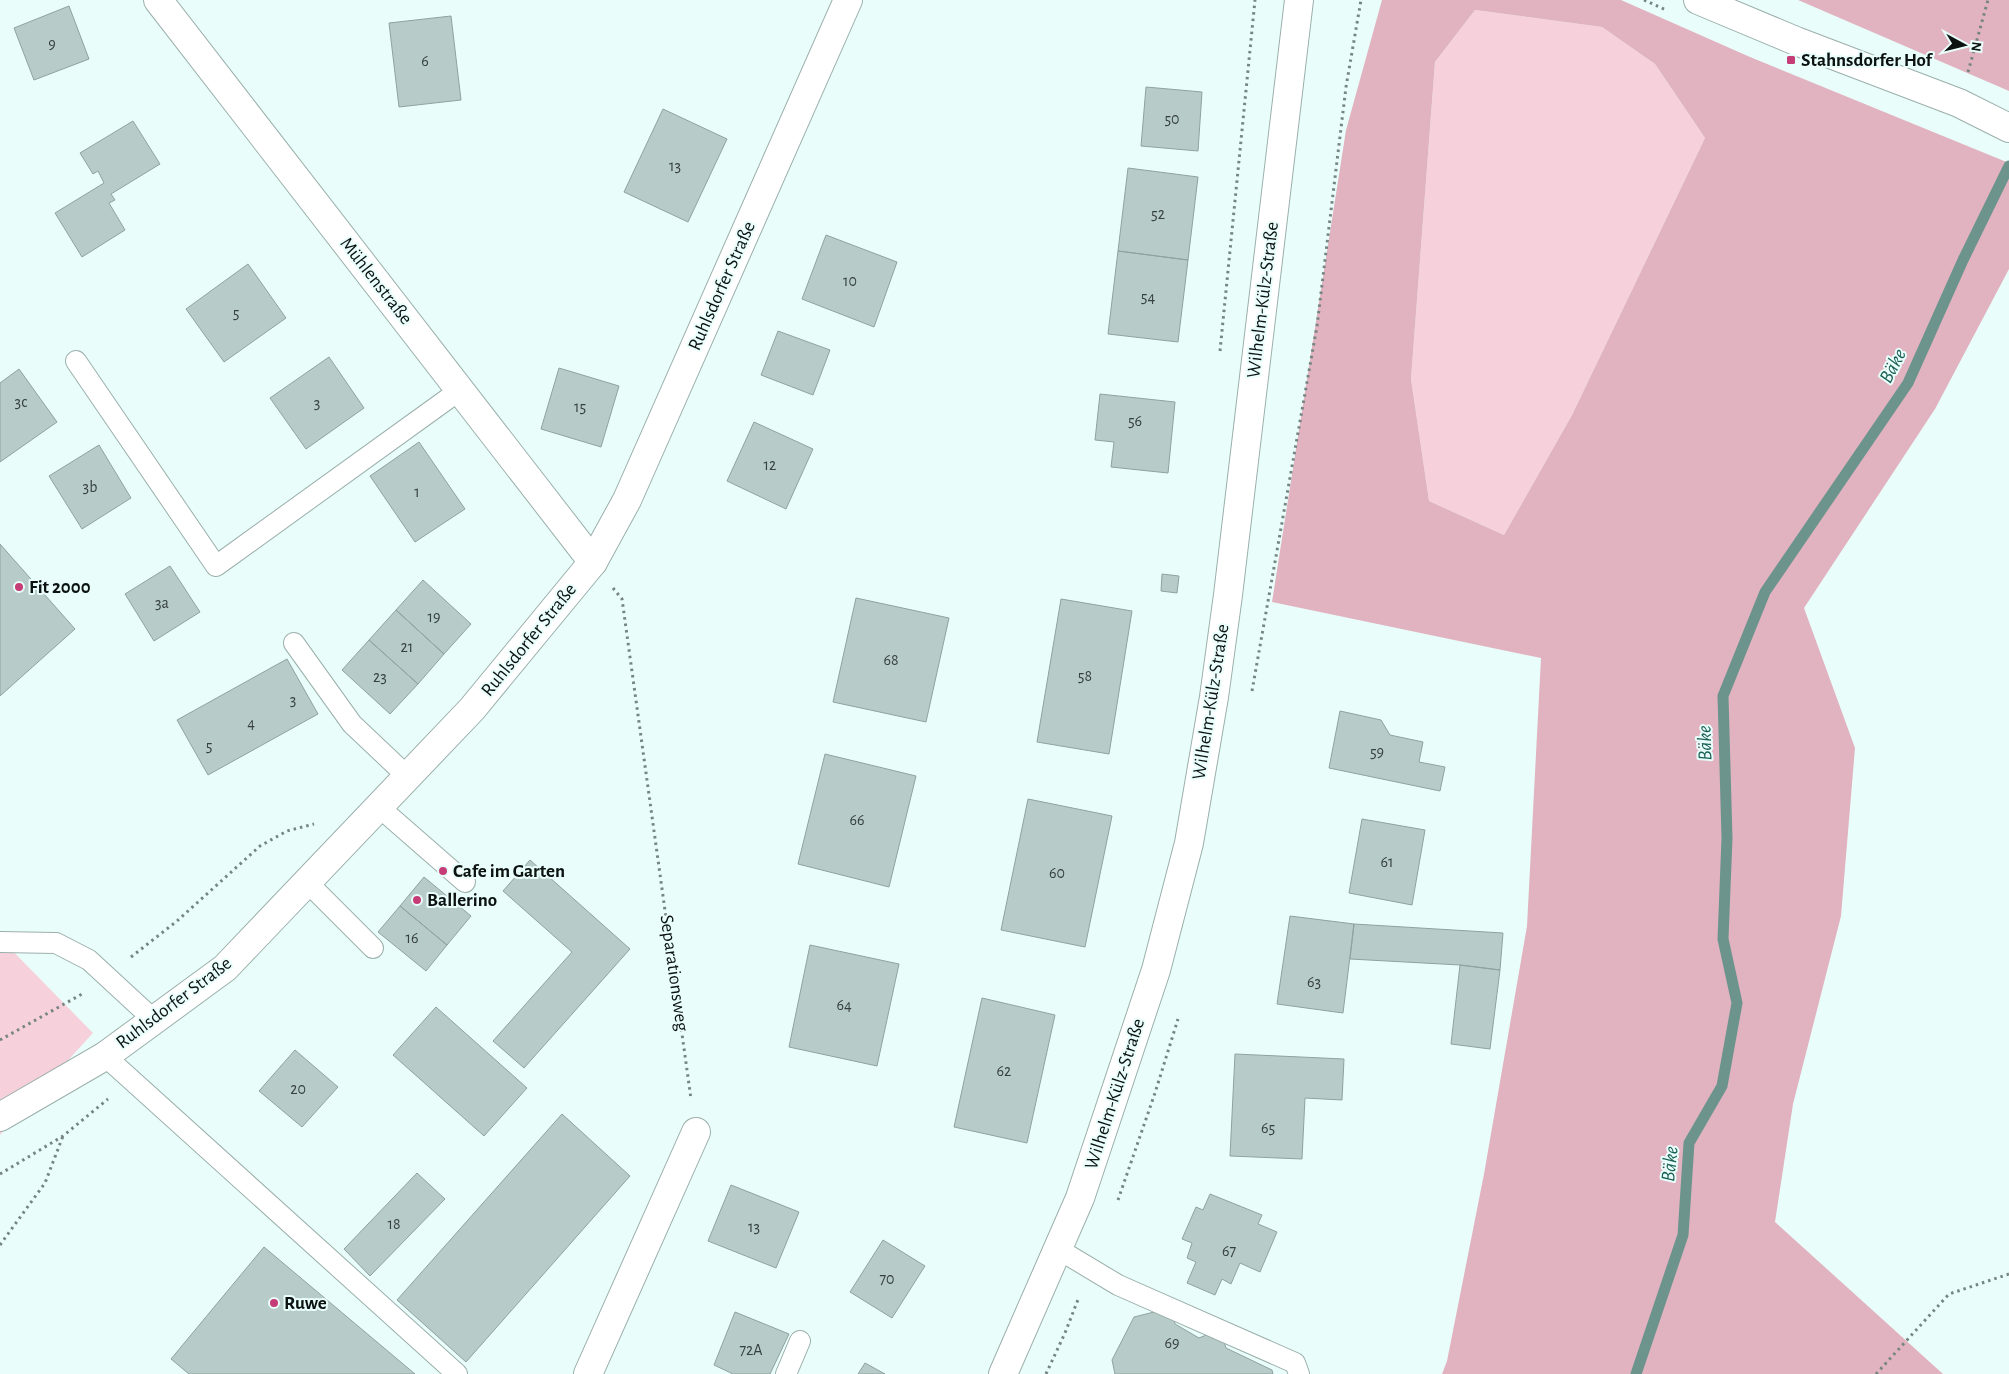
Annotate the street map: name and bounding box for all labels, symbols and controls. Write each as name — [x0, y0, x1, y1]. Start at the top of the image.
north arrow — [1939, 20, 1989, 70]
house number: 9 — [48, 36, 56, 52]
text: N — [1968, 41, 1983, 52]
place label: Stahnsdorfer Hof — [1801, 51, 1934, 70]
house number: 6 — [421, 53, 429, 69]
marker: Stahnsdorfer Hof — [1785, 54, 1797, 66]
house number: 50 — [1164, 111, 1180, 127]
house number: 13 — [669, 158, 681, 174]
house number: 52 — [1151, 206, 1165, 222]
street label: Ruhlsdorfer Straße — [685, 219, 759, 353]
street label: Wilhelm-Külz-Straße — [1244, 221, 1282, 379]
street label: Mühlenstraße — [336, 234, 416, 328]
house number: 10 — [843, 273, 857, 289]
house number: 54 — [1141, 289, 1155, 305]
house number: 5 — [233, 305, 239, 321]
water label: Bäke — [1876, 345, 1910, 386]
house number: 3c — [15, 394, 27, 410]
house number: 3 — [314, 395, 320, 411]
house number: 15 — [574, 399, 586, 415]
house number: 56 — [1128, 413, 1142, 429]
house number: 12 — [764, 457, 776, 473]
house number: 3b — [83, 479, 97, 495]
house number: 1 — [414, 484, 420, 500]
place label: Fit 2000 — [29, 578, 91, 597]
street label: Ruhlsdorfer Straße — [478, 580, 580, 700]
marker: Fit 2000 — [13, 581, 25, 593]
house number: 3a — [155, 595, 169, 611]
house number: 19 — [427, 609, 441, 625]
street label: Wilhelm-Külz-Straße — [1189, 623, 1233, 781]
house number: 21 — [401, 639, 413, 655]
house number: 68 — [883, 652, 899, 668]
house number: 58 — [1078, 668, 1092, 684]
house number: 23 — [373, 669, 387, 685]
house number: 3 — [290, 692, 296, 708]
house number: 4 — [247, 715, 255, 731]
water label: Bäke — [1694, 724, 1716, 761]
house number: 5 — [206, 738, 212, 754]
house number: 59 — [1370, 744, 1384, 760]
house number: 66 — [849, 812, 865, 828]
house number: 61 — [1380, 854, 1394, 870]
place label: Cafe im Garten — [453, 862, 565, 881]
marker: Cafe im Garten — [437, 865, 449, 877]
house number: 60 — [1049, 865, 1065, 881]
place label: Ballerino — [427, 891, 497, 910]
marker: Ballerino — [411, 894, 423, 906]
street label: Separationsweg — [656, 914, 692, 1033]
house number: 16 — [405, 930, 419, 946]
street label: Ruhlsdorfer Straße — [113, 954, 235, 1052]
house number: 63 — [1307, 974, 1321, 990]
house number: 64 — [836, 997, 852, 1013]
street label: Wilhelm-Külz-Straße — [1082, 1016, 1148, 1172]
house number: 62 — [997, 1063, 1011, 1079]
house number: 20 — [290, 1081, 306, 1097]
house number: 65 — [1261, 1120, 1275, 1136]
water label: Bäke — [1658, 1145, 1682, 1183]
house number: 18 — [387, 1216, 401, 1232]
house number: 13 — [748, 1219, 760, 1235]
house number: 67 — [1222, 1243, 1236, 1259]
house number: 70 — [879, 1271, 895, 1287]
place label: Ruwe — [284, 1294, 327, 1313]
marker: Ruwe — [268, 1297, 280, 1309]
house number: 69 — [1164, 1335, 1180, 1351]
house number: 72A — [739, 1342, 763, 1358]

